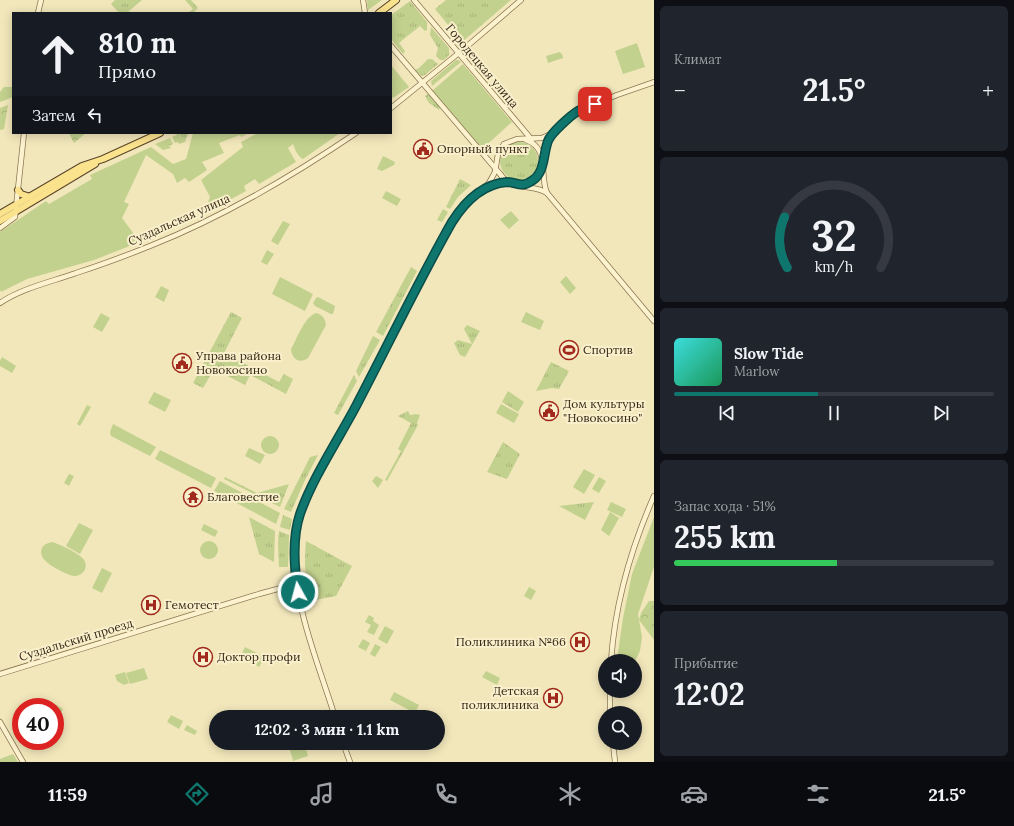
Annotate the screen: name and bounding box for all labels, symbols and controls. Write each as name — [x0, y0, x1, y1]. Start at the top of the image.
street label: Городецкая улица — [443, 20, 522, 111]
text: 810 m — [98, 25, 176, 61]
icon: ahead — [32, 28, 84, 80]
text: Климат — [674, 51, 721, 68]
text: Прямо — [98, 60, 156, 83]
text: 21.5° — [803, 71, 865, 109]
text: − — [674, 76, 686, 104]
text: + — [982, 76, 994, 104]
pin — [578, 87, 612, 121]
icon: arrive — [584, 93, 606, 115]
icon: left — [84, 104, 106, 126]
text: Затем — [32, 106, 76, 125]
public building icon: Опорный пункт — [412, 138, 434, 160]
place label: Опорный пункт — [437, 141, 529, 156]
street label: Суздальская улица — [126, 190, 232, 249]
text: 32 — [811, 209, 857, 262]
text: km/h — [815, 257, 854, 276]
sports icon: Спортив — [558, 339, 580, 361]
place label: Спортив — [583, 342, 633, 357]
text: Slow Tide — [734, 344, 804, 363]
place label: Управа района Новокосино — [195, 348, 281, 377]
public building icon: Управа района Новокосино — [171, 352, 193, 374]
text: Marlow — [734, 363, 780, 380]
place label: Дом культуры "Новокосино" — [563, 396, 645, 425]
public building icon: Дом культуры "Новокосино" — [538, 400, 560, 422]
icon: previous — [716, 402, 738, 424]
icon: pause — [823, 402, 845, 424]
icon: next — [930, 402, 952, 424]
temple icon: Благовестие — [182, 486, 204, 508]
place label: Благовестие — [207, 489, 280, 504]
text: Запас хода · 51% — [674, 498, 776, 515]
text: 255 km — [674, 518, 776, 556]
position arrow — [277, 571, 319, 613]
hospital icon: Гемотест — [140, 594, 162, 616]
place label: Гемотест — [165, 597, 219, 612]
street label: Суздальский проезд — [17, 615, 135, 664]
hospital icon: Поликлиника №66 — [569, 631, 591, 653]
place label: Поликлиника №66 — [456, 634, 566, 649]
hospital icon: Доктор профи — [192, 646, 214, 668]
place label: Доктор профи — [217, 649, 300, 664]
map controls — [598, 654, 642, 750]
button: sound — [598, 654, 642, 698]
text: Прибытие — [674, 655, 738, 672]
text: 12:02 — [674, 675, 745, 713]
place label: Детская поликлиника — [461, 683, 539, 712]
hospital icon: Детская поликлиника — [542, 687, 564, 709]
speed limit sign: 40 — [12, 698, 64, 750]
button: search — [598, 706, 642, 750]
text: 12:02 · 3 мин · 1.1 km — [255, 720, 399, 739]
icon: directions — [183, 780, 211, 808]
icon: music — [308, 780, 336, 808]
icon: phone — [432, 780, 460, 808]
icon: climate — [556, 780, 584, 808]
icon: car — [680, 780, 708, 808]
icon: filters — [804, 780, 832, 808]
text: 11:59 — [48, 783, 87, 806]
text: 21.5° — [928, 783, 966, 806]

